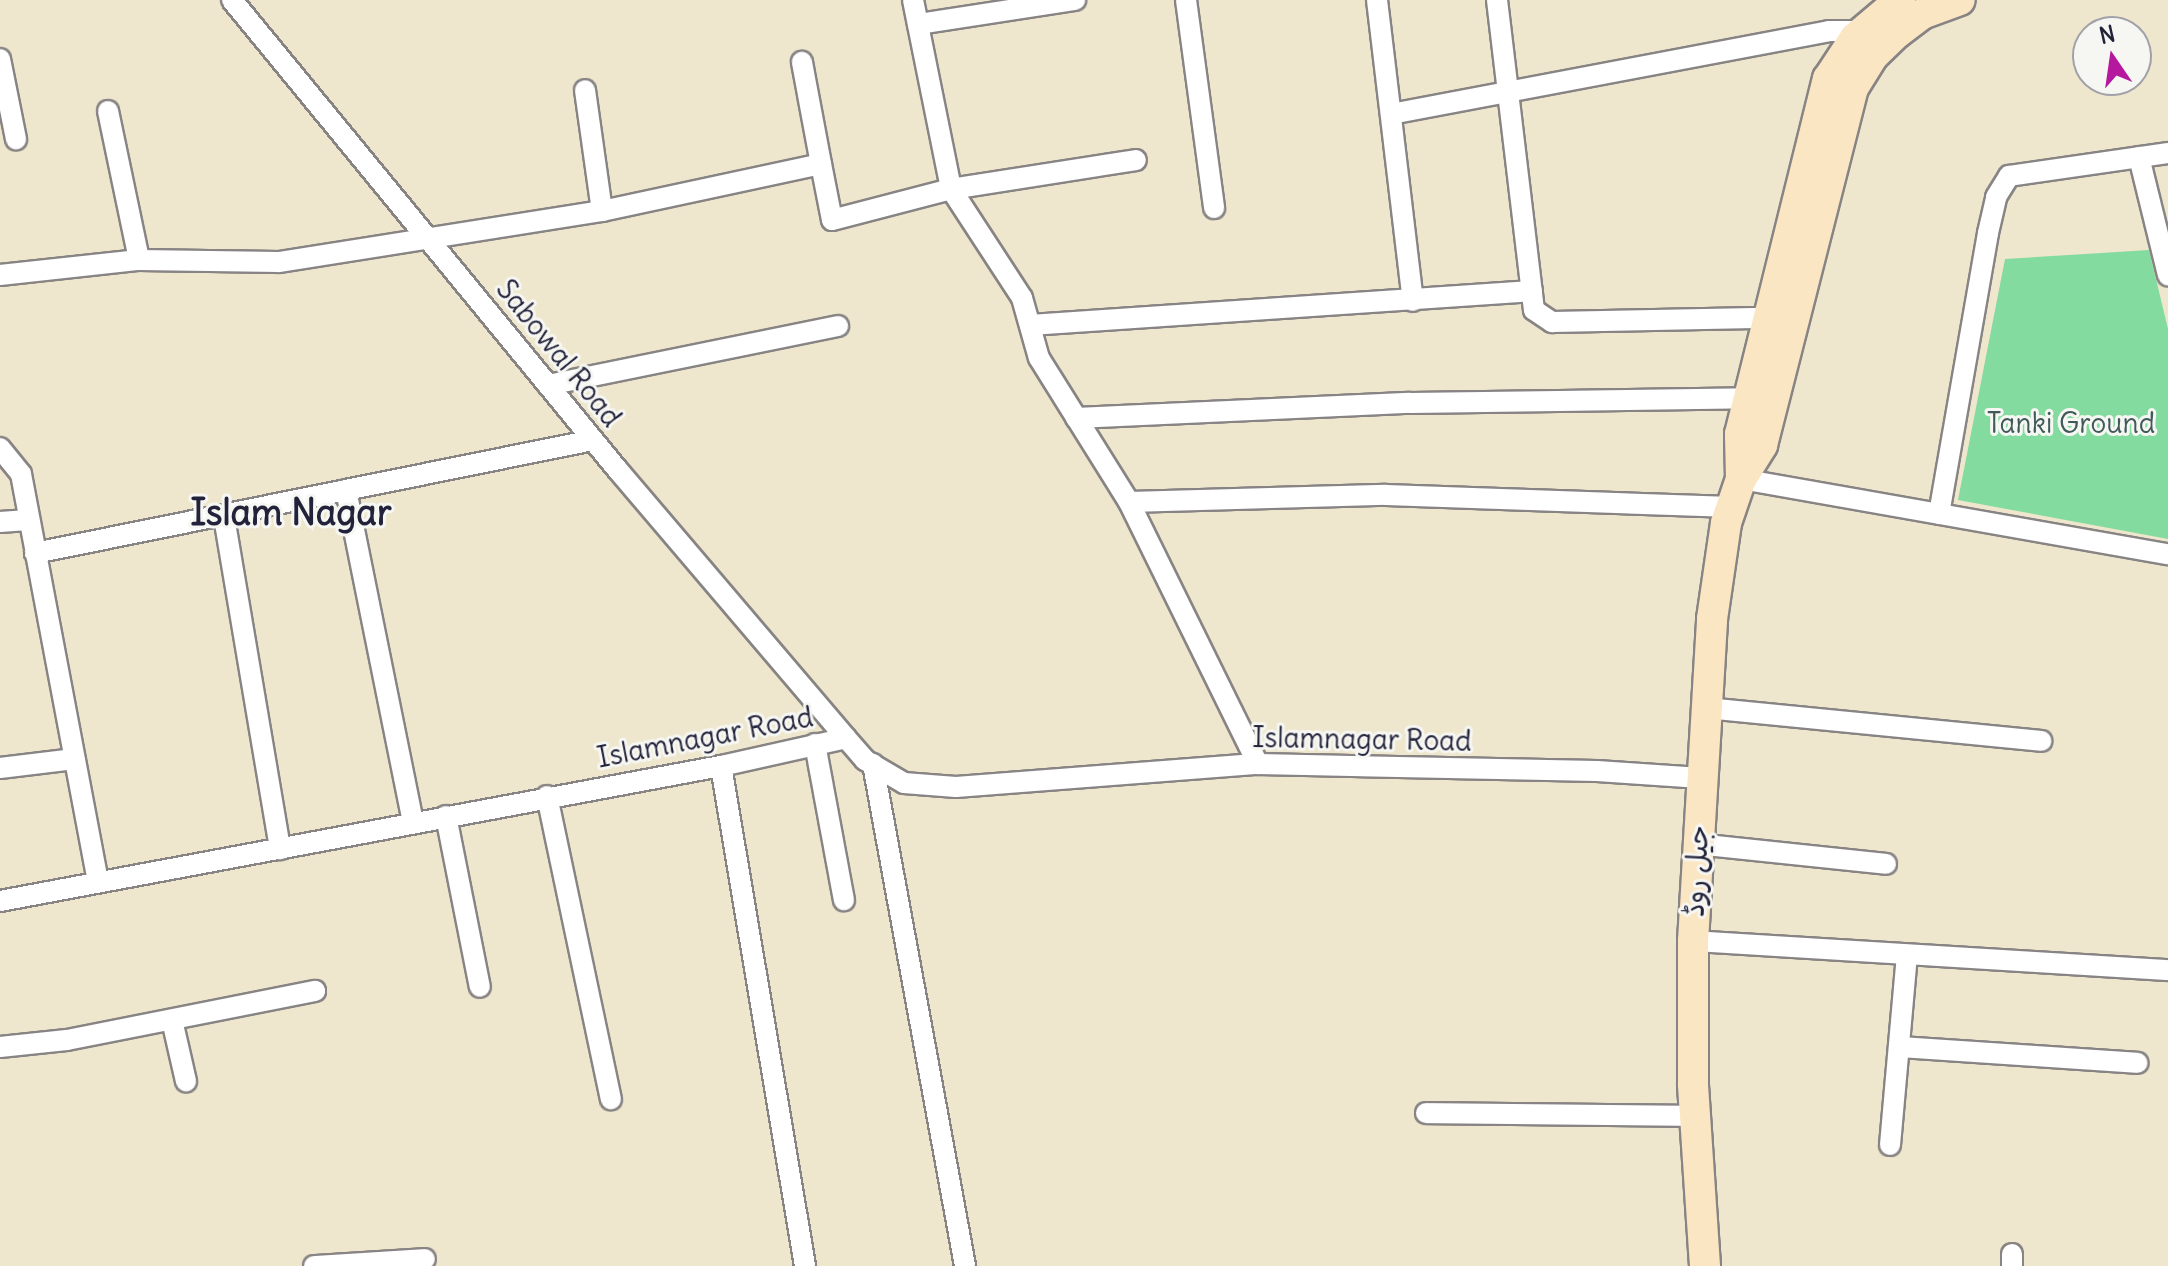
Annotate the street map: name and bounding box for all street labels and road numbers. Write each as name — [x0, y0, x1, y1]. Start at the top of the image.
street label: Sabowal Road — [490, 273, 628, 433]
street label: Islamnagar Road — [594, 700, 816, 774]
street label: Islamnagar Road — [1252, 720, 1472, 758]
street label: جیل روڈ — [1677, 824, 1715, 918]

